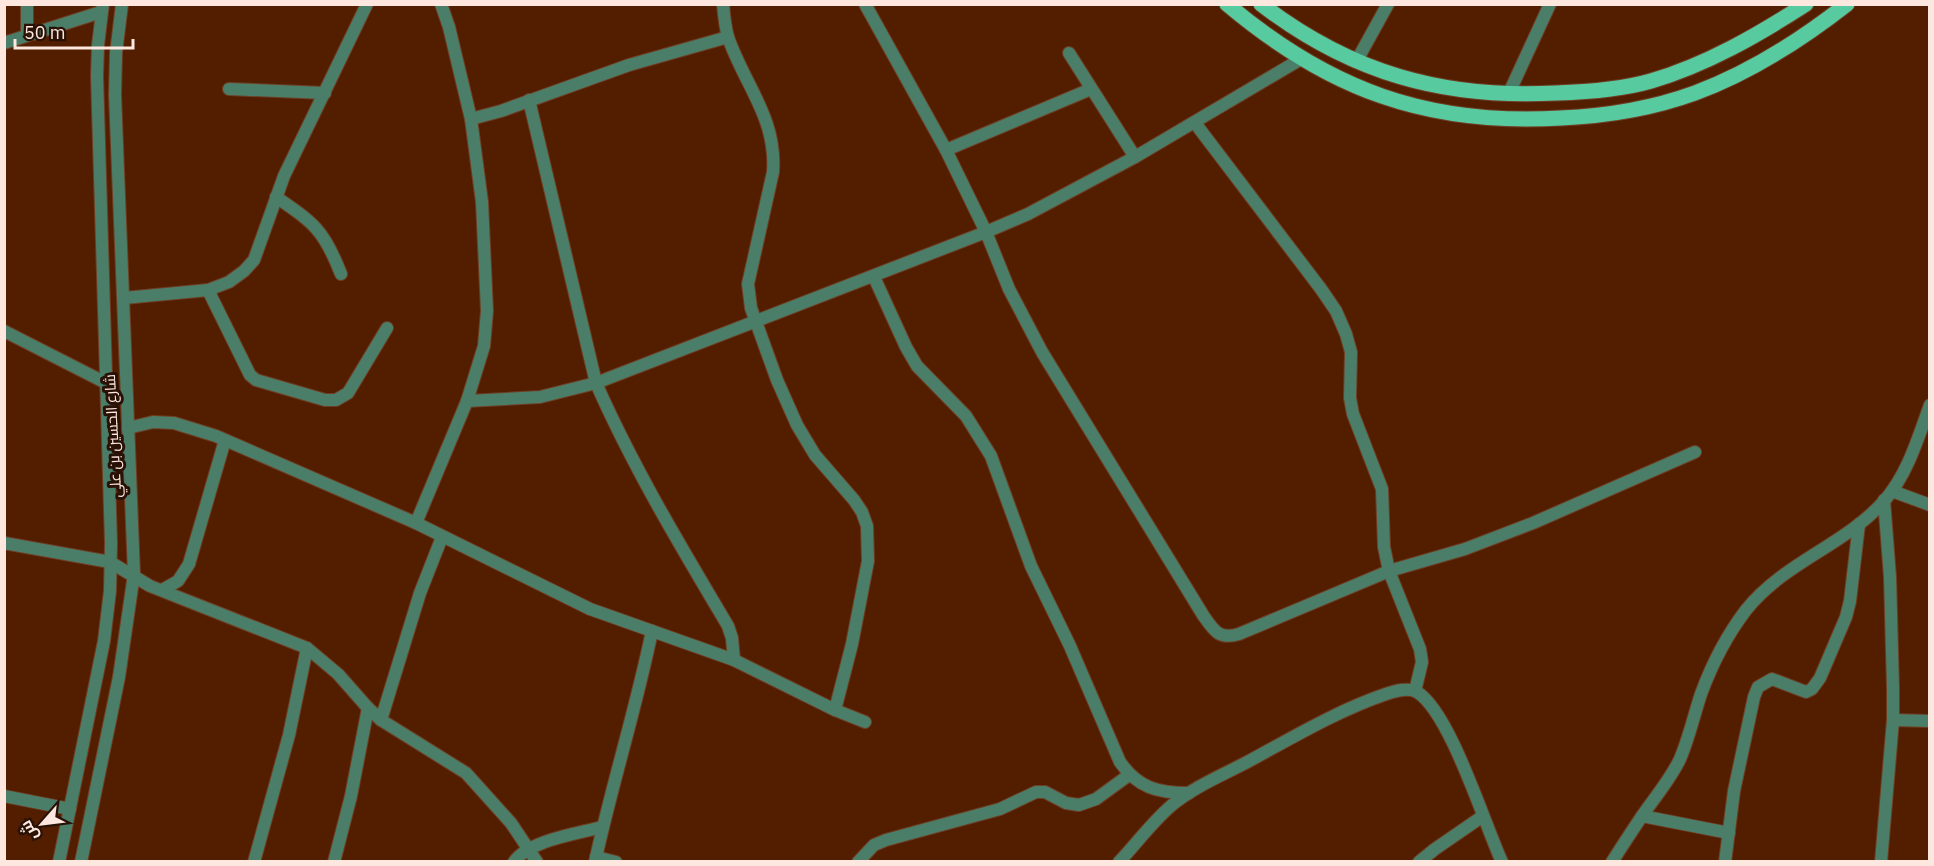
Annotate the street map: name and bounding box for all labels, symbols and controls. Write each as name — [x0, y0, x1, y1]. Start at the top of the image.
scale bar — [15, 12, 134, 50]
text: 50 m — [24, 21, 66, 44]
street label: شارع الحسين بن علي — [100, 374, 128, 498]
north arrow — [12, 794, 72, 854]
text: ش — [15, 817, 42, 845]

